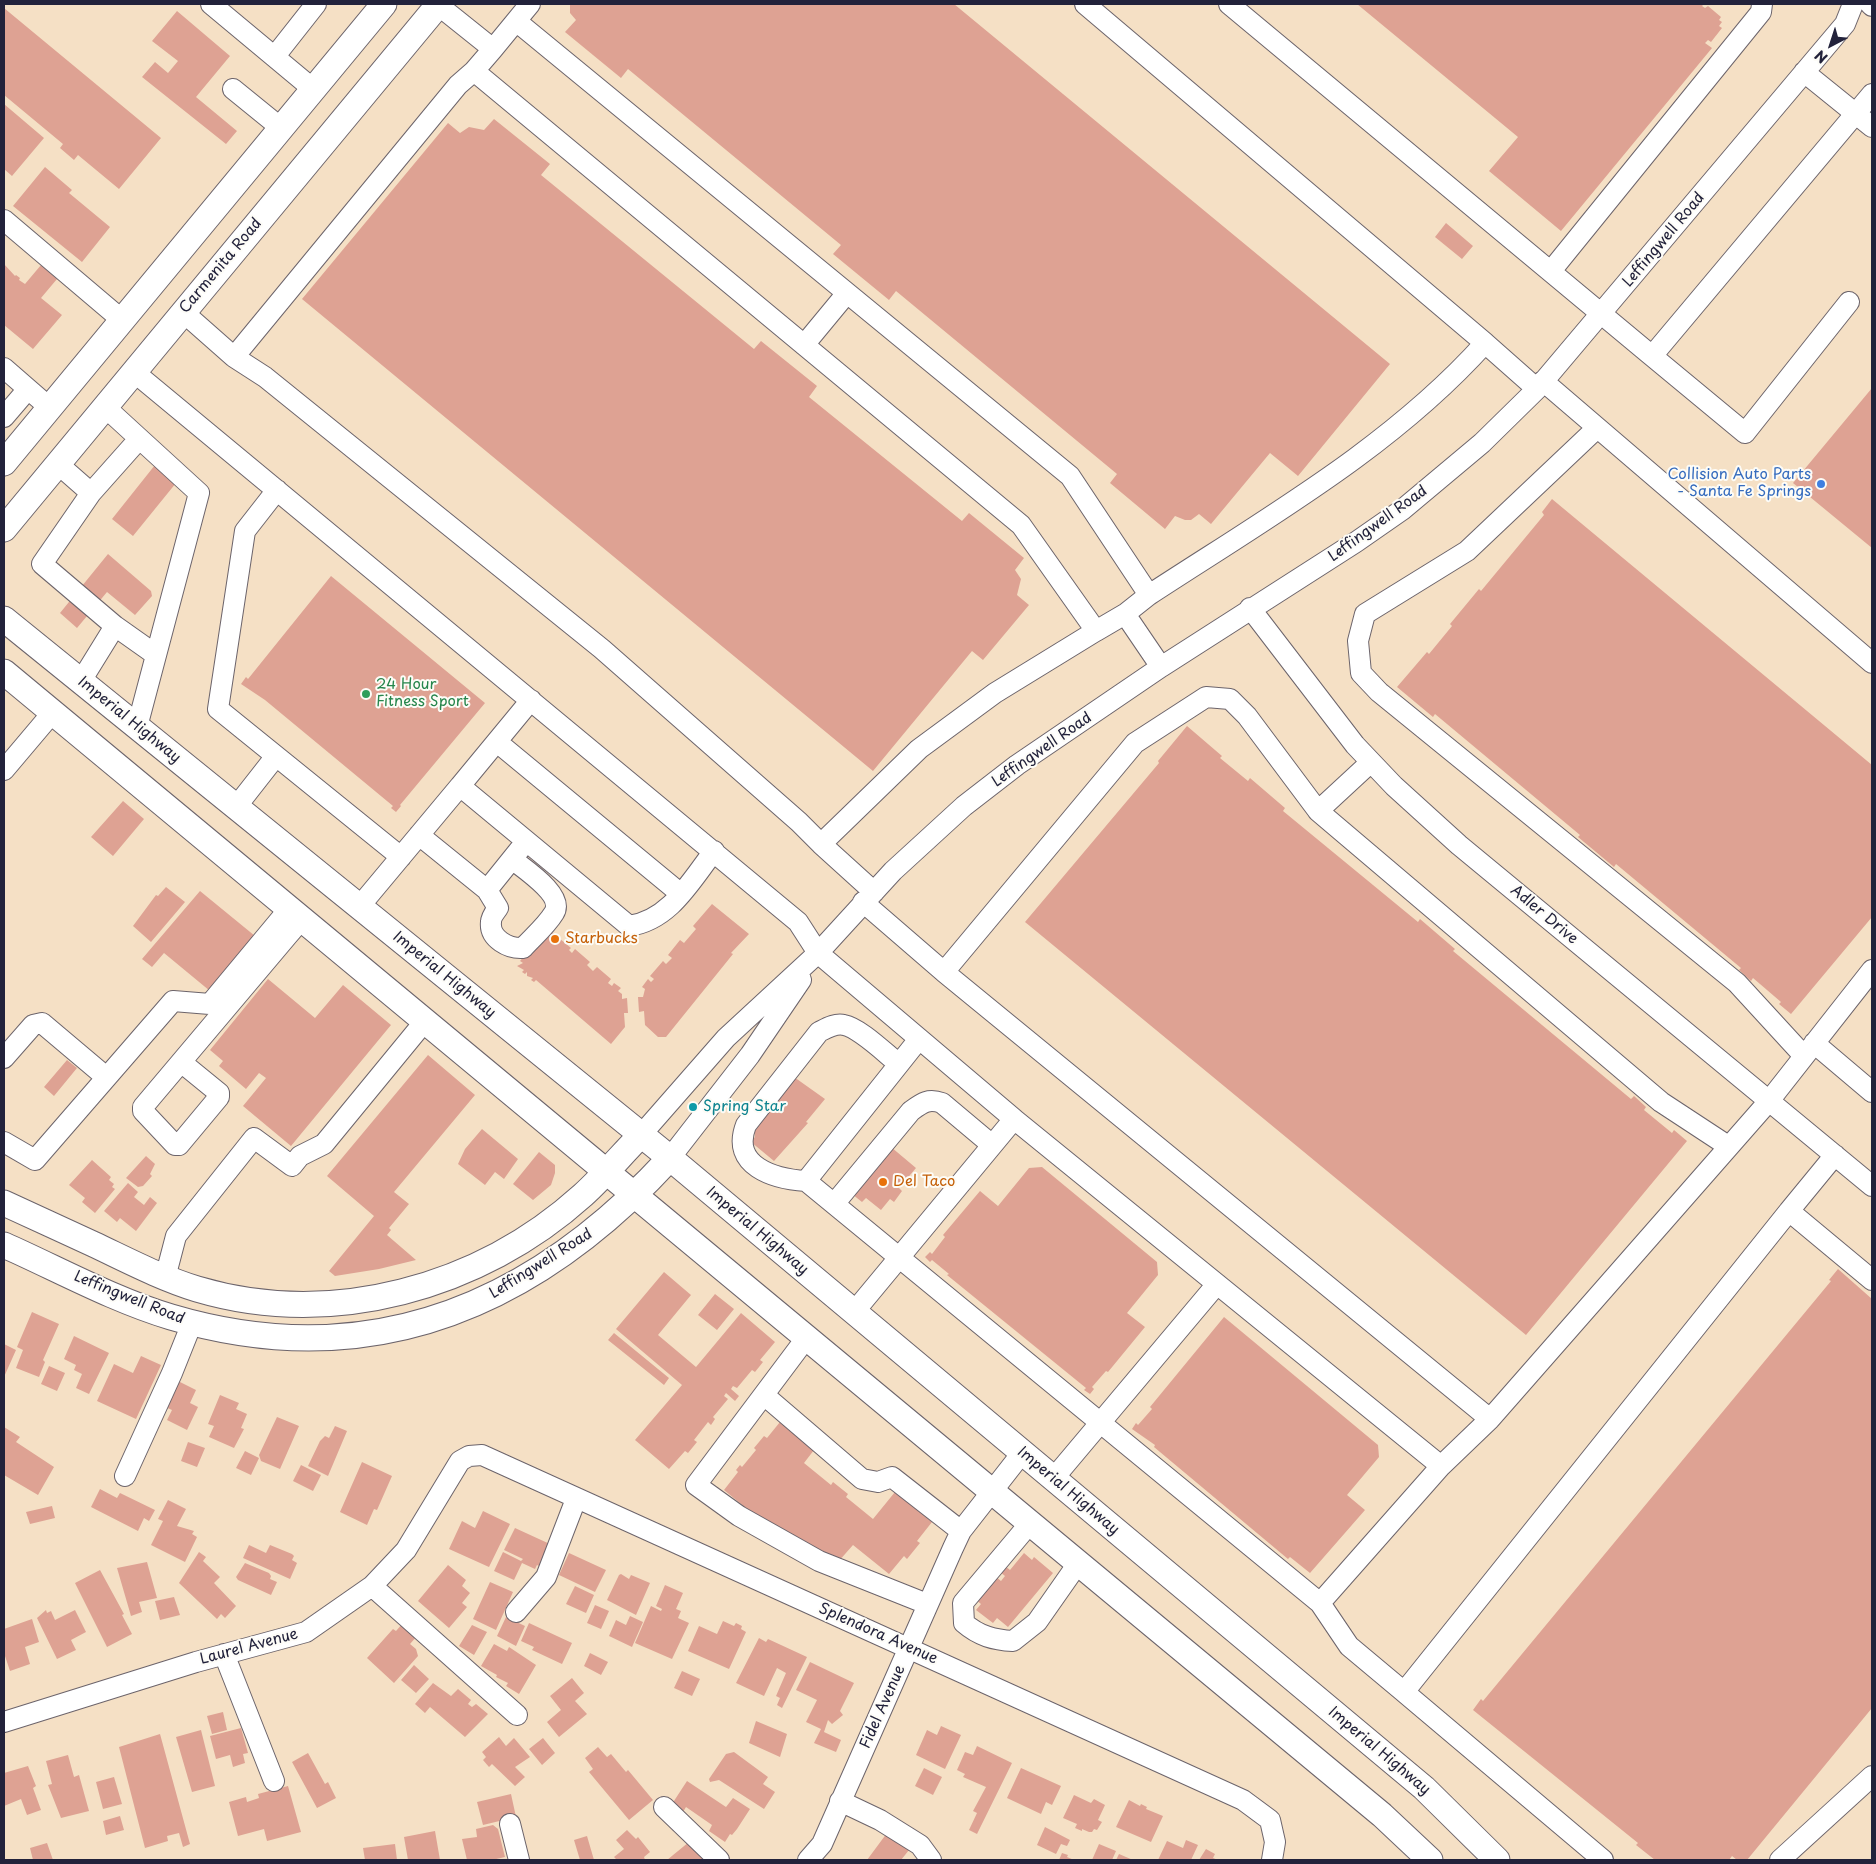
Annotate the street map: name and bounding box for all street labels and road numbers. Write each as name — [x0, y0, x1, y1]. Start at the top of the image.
street label: Leffingwell Road — [1619, 189, 1709, 291]
street label: Carmenita Road — [176, 215, 266, 317]
street label: Leffingwell Road — [1325, 482, 1431, 566]
street label: Imperial Highway — [74, 673, 184, 767]
street label: Leffingwell Road — [989, 709, 1095, 791]
street label: Adler Drive — [1507, 882, 1581, 948]
street label: Imperial Highway — [389, 928, 499, 1022]
street label: Imperial Highway — [702, 1183, 812, 1279]
street label: Leffingwell Road — [486, 1225, 596, 1303]
street label: Leffingwell Road — [71, 1268, 187, 1328]
street label: Imperial Highway — [1013, 1443, 1123, 1539]
street label: Splendora Avenue — [816, 1600, 940, 1668]
street label: Laurel Avenue — [198, 1625, 300, 1669]
street label: Fidel Avenue — [857, 1663, 909, 1751]
street label: Imperial Highway — [1324, 1703, 1434, 1799]

